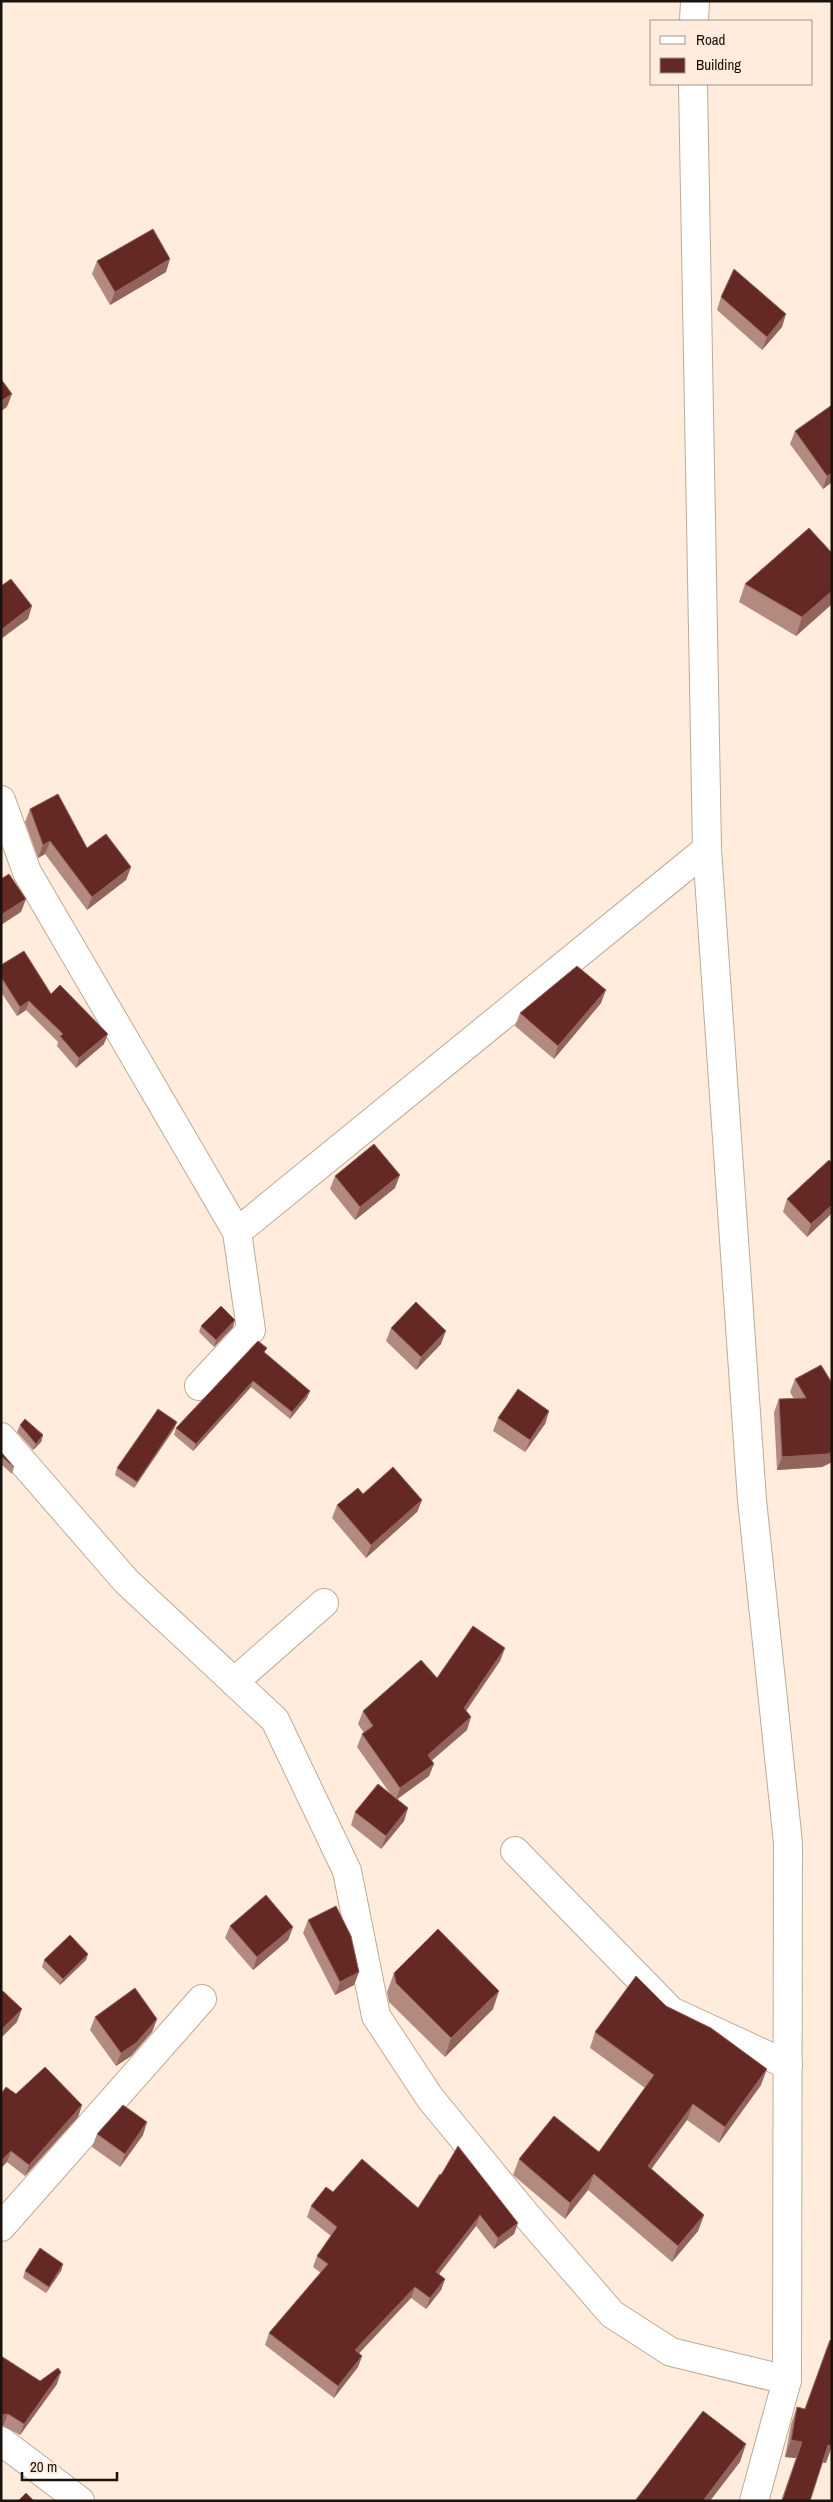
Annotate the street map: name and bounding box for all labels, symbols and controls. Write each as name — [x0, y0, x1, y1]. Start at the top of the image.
legend — [650, 20, 813, 85]
text: Road — [696, 29, 725, 50]
text: Building — [696, 54, 741, 75]
scale bar — [22, 2450, 118, 2482]
text: 20 m — [30, 2456, 57, 2477]

